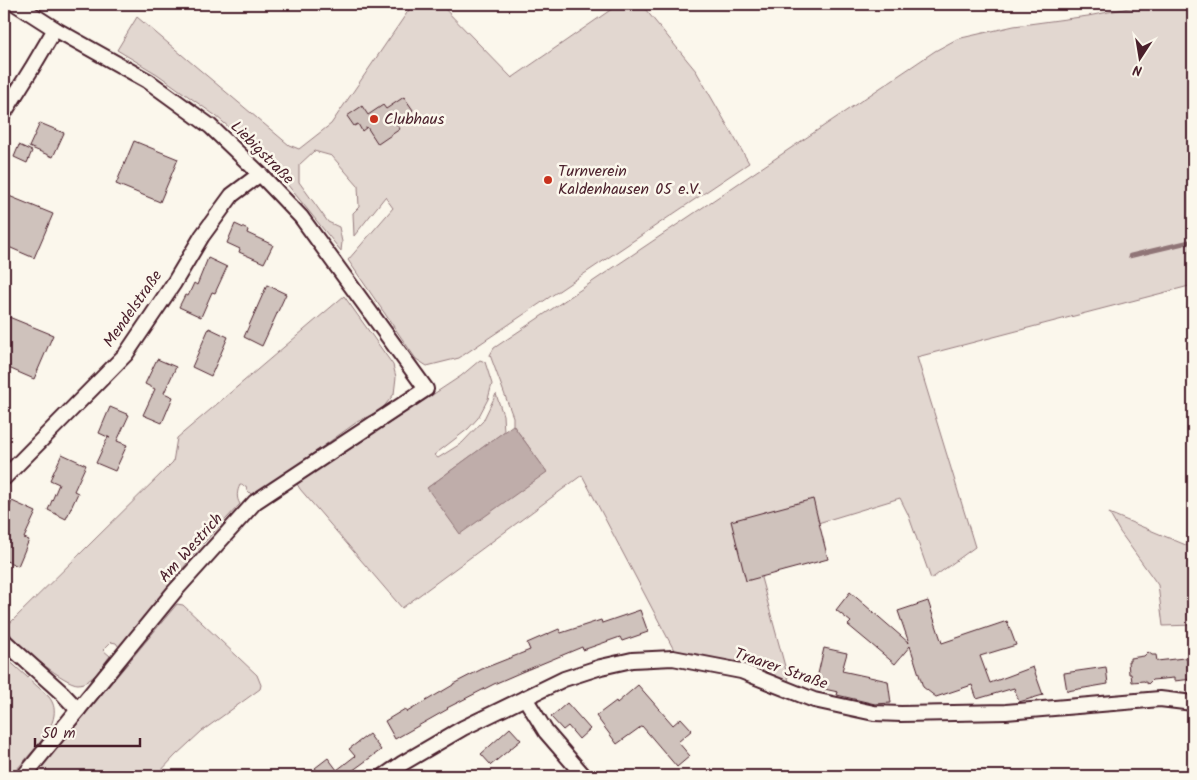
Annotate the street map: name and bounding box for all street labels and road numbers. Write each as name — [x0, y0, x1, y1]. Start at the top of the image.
street label: Liebigstraße — [224, 115, 300, 191]
street label: Mendelstraße — [97, 265, 169, 353]
street label: Am Westrich — [153, 508, 229, 588]
street label: Traarer Straße — [731, 641, 831, 697]

